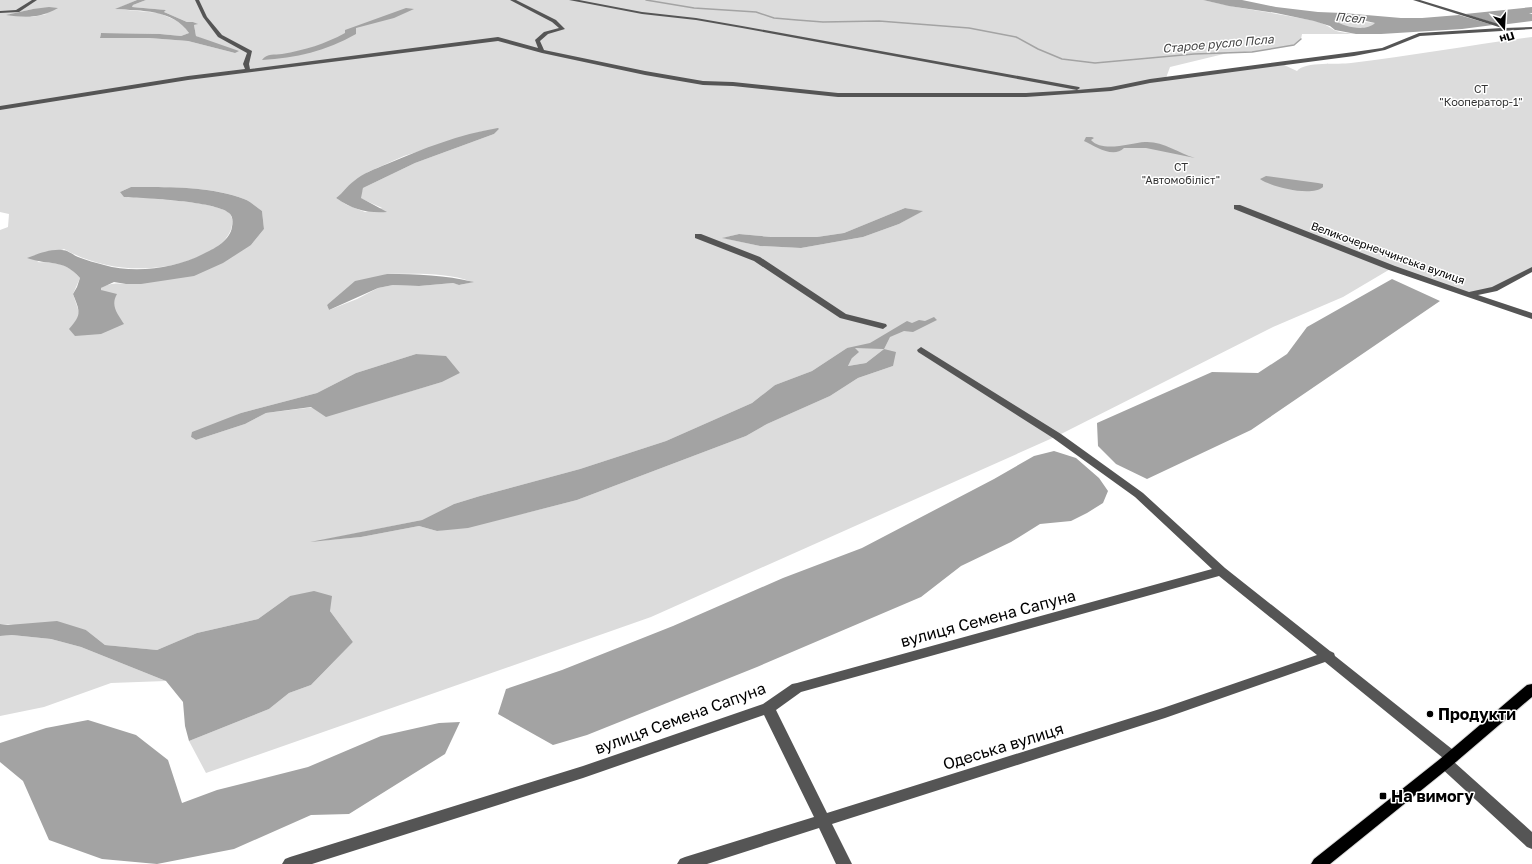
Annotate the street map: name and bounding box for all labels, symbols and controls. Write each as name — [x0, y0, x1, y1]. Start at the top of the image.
north arrow — [1484, 8, 1524, 48]
water label: Псел — [1335, 9, 1366, 26]
text: Пн — [1498, 29, 1516, 47]
water label: Старое русло Псла — [1162, 31, 1276, 56]
park label: СТ "Кооператор-1" — [1439, 82, 1523, 108]
park label: СТ "Автомобіліст" — [1142, 160, 1220, 186]
street label: Великочернеччинська вулиця — [1310, 219, 1467, 286]
street label: вулиця Семена Сапуна — [898, 585, 1078, 651]
street label: вулиця Семена Сапуна — [592, 678, 768, 758]
place label: Продукти — [1438, 704, 1516, 724]
marker: Продукти — [1425, 709, 1435, 719]
street label: Одеська вулиця — [940, 718, 1066, 774]
place label: На вимогу — [1391, 786, 1474, 806]
marker: На вимогу — [1378, 791, 1388, 801]

